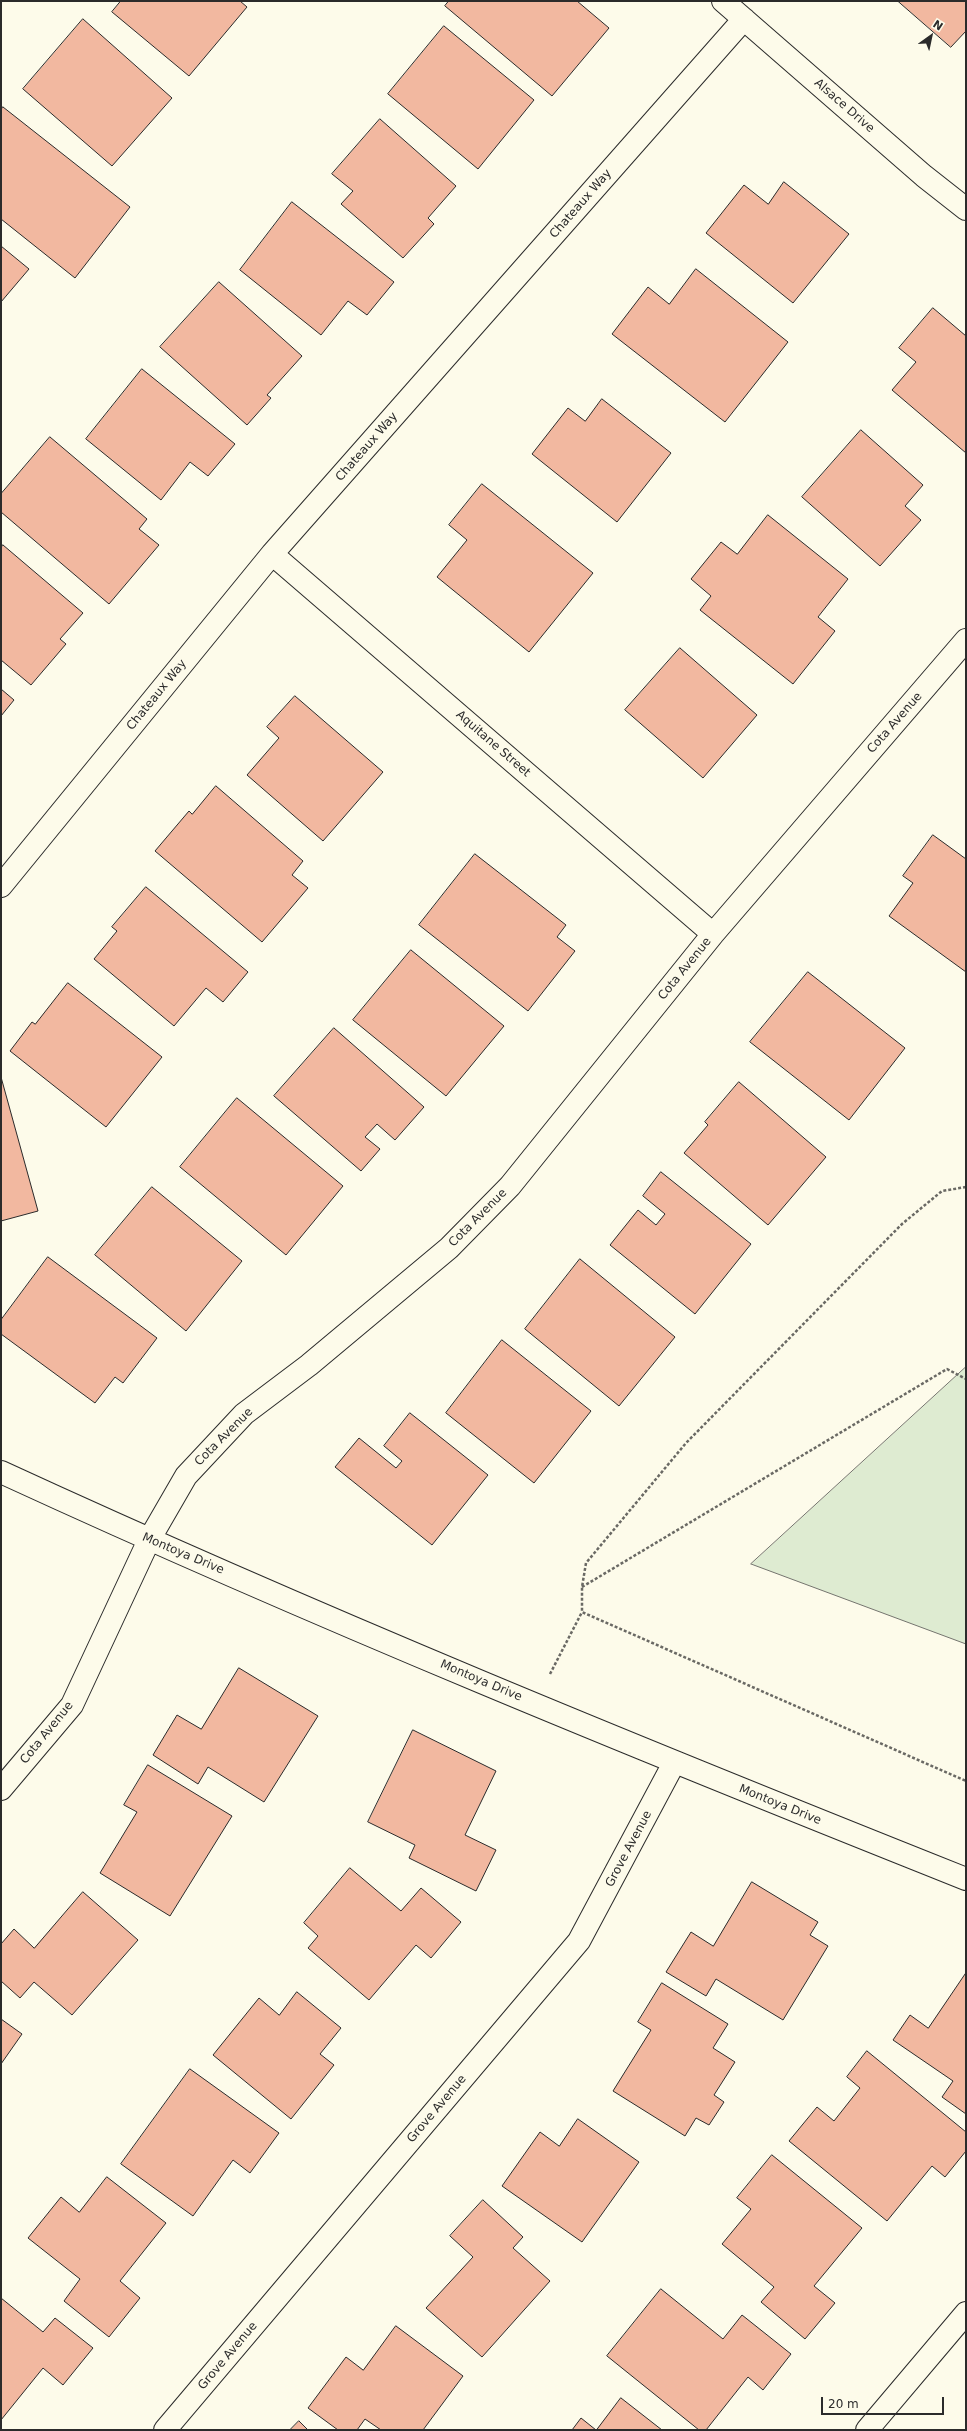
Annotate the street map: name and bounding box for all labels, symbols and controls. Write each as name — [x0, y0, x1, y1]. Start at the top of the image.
north arrow — [911, 16, 951, 56]
text: N — [930, 18, 945, 33]
street label: Alsace Drive — [811, 76, 877, 136]
street label: Chateaux Way — [547, 167, 615, 241]
street label: Chateaux Way — [333, 410, 401, 484]
street label: Chateaux Way — [124, 657, 190, 733]
street label: Cota Avenue — [865, 690, 925, 756]
street label: Aquitane Street — [453, 708, 533, 780]
street label: Cota Avenue — [655, 935, 715, 1003]
street label: Cota Avenue — [446, 1186, 510, 1250]
street label: Cota Avenue — [192, 1405, 256, 1469]
street label: Montoya Drive — [140, 1530, 226, 1578]
street label: Montoya Drive — [438, 1657, 524, 1705]
street label: Cota Avenue — [17, 1699, 77, 1767]
street label: Montoya Drive — [737, 1782, 823, 1828]
street label: Grove Avenue — [603, 1808, 655, 1890]
street label: Grove Avenue — [404, 2072, 470, 2146]
street label: Grove Avenue — [195, 2319, 261, 2393]
scale bar — [823, 2389, 946, 2415]
text: 20 m — [828, 2397, 859, 2411]

